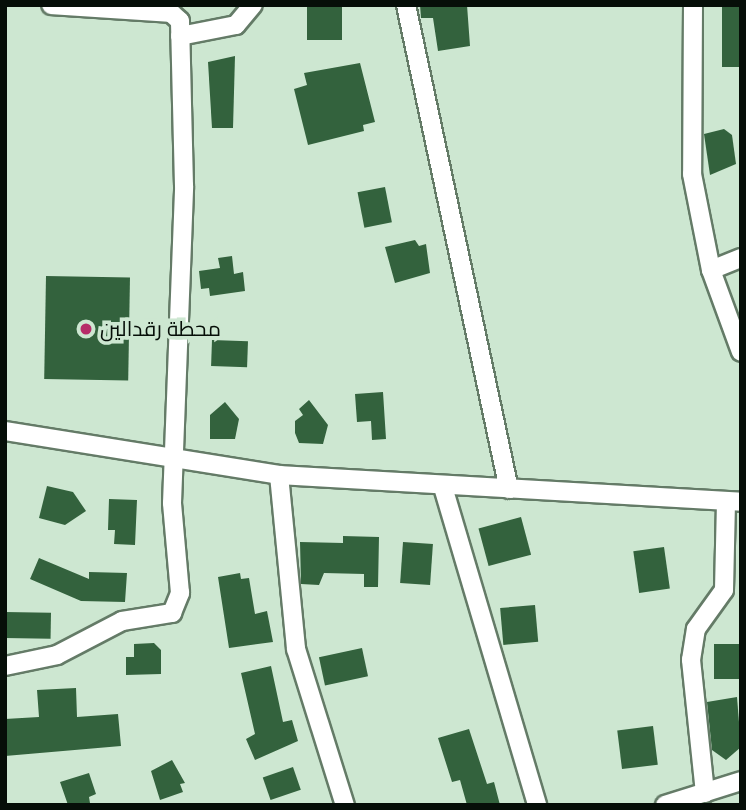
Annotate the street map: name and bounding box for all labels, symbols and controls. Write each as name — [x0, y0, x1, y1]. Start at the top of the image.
place label: محطة رقدالين — [100, 316, 221, 342]
marker: محطة رقدالين — [78, 321, 94, 337]

